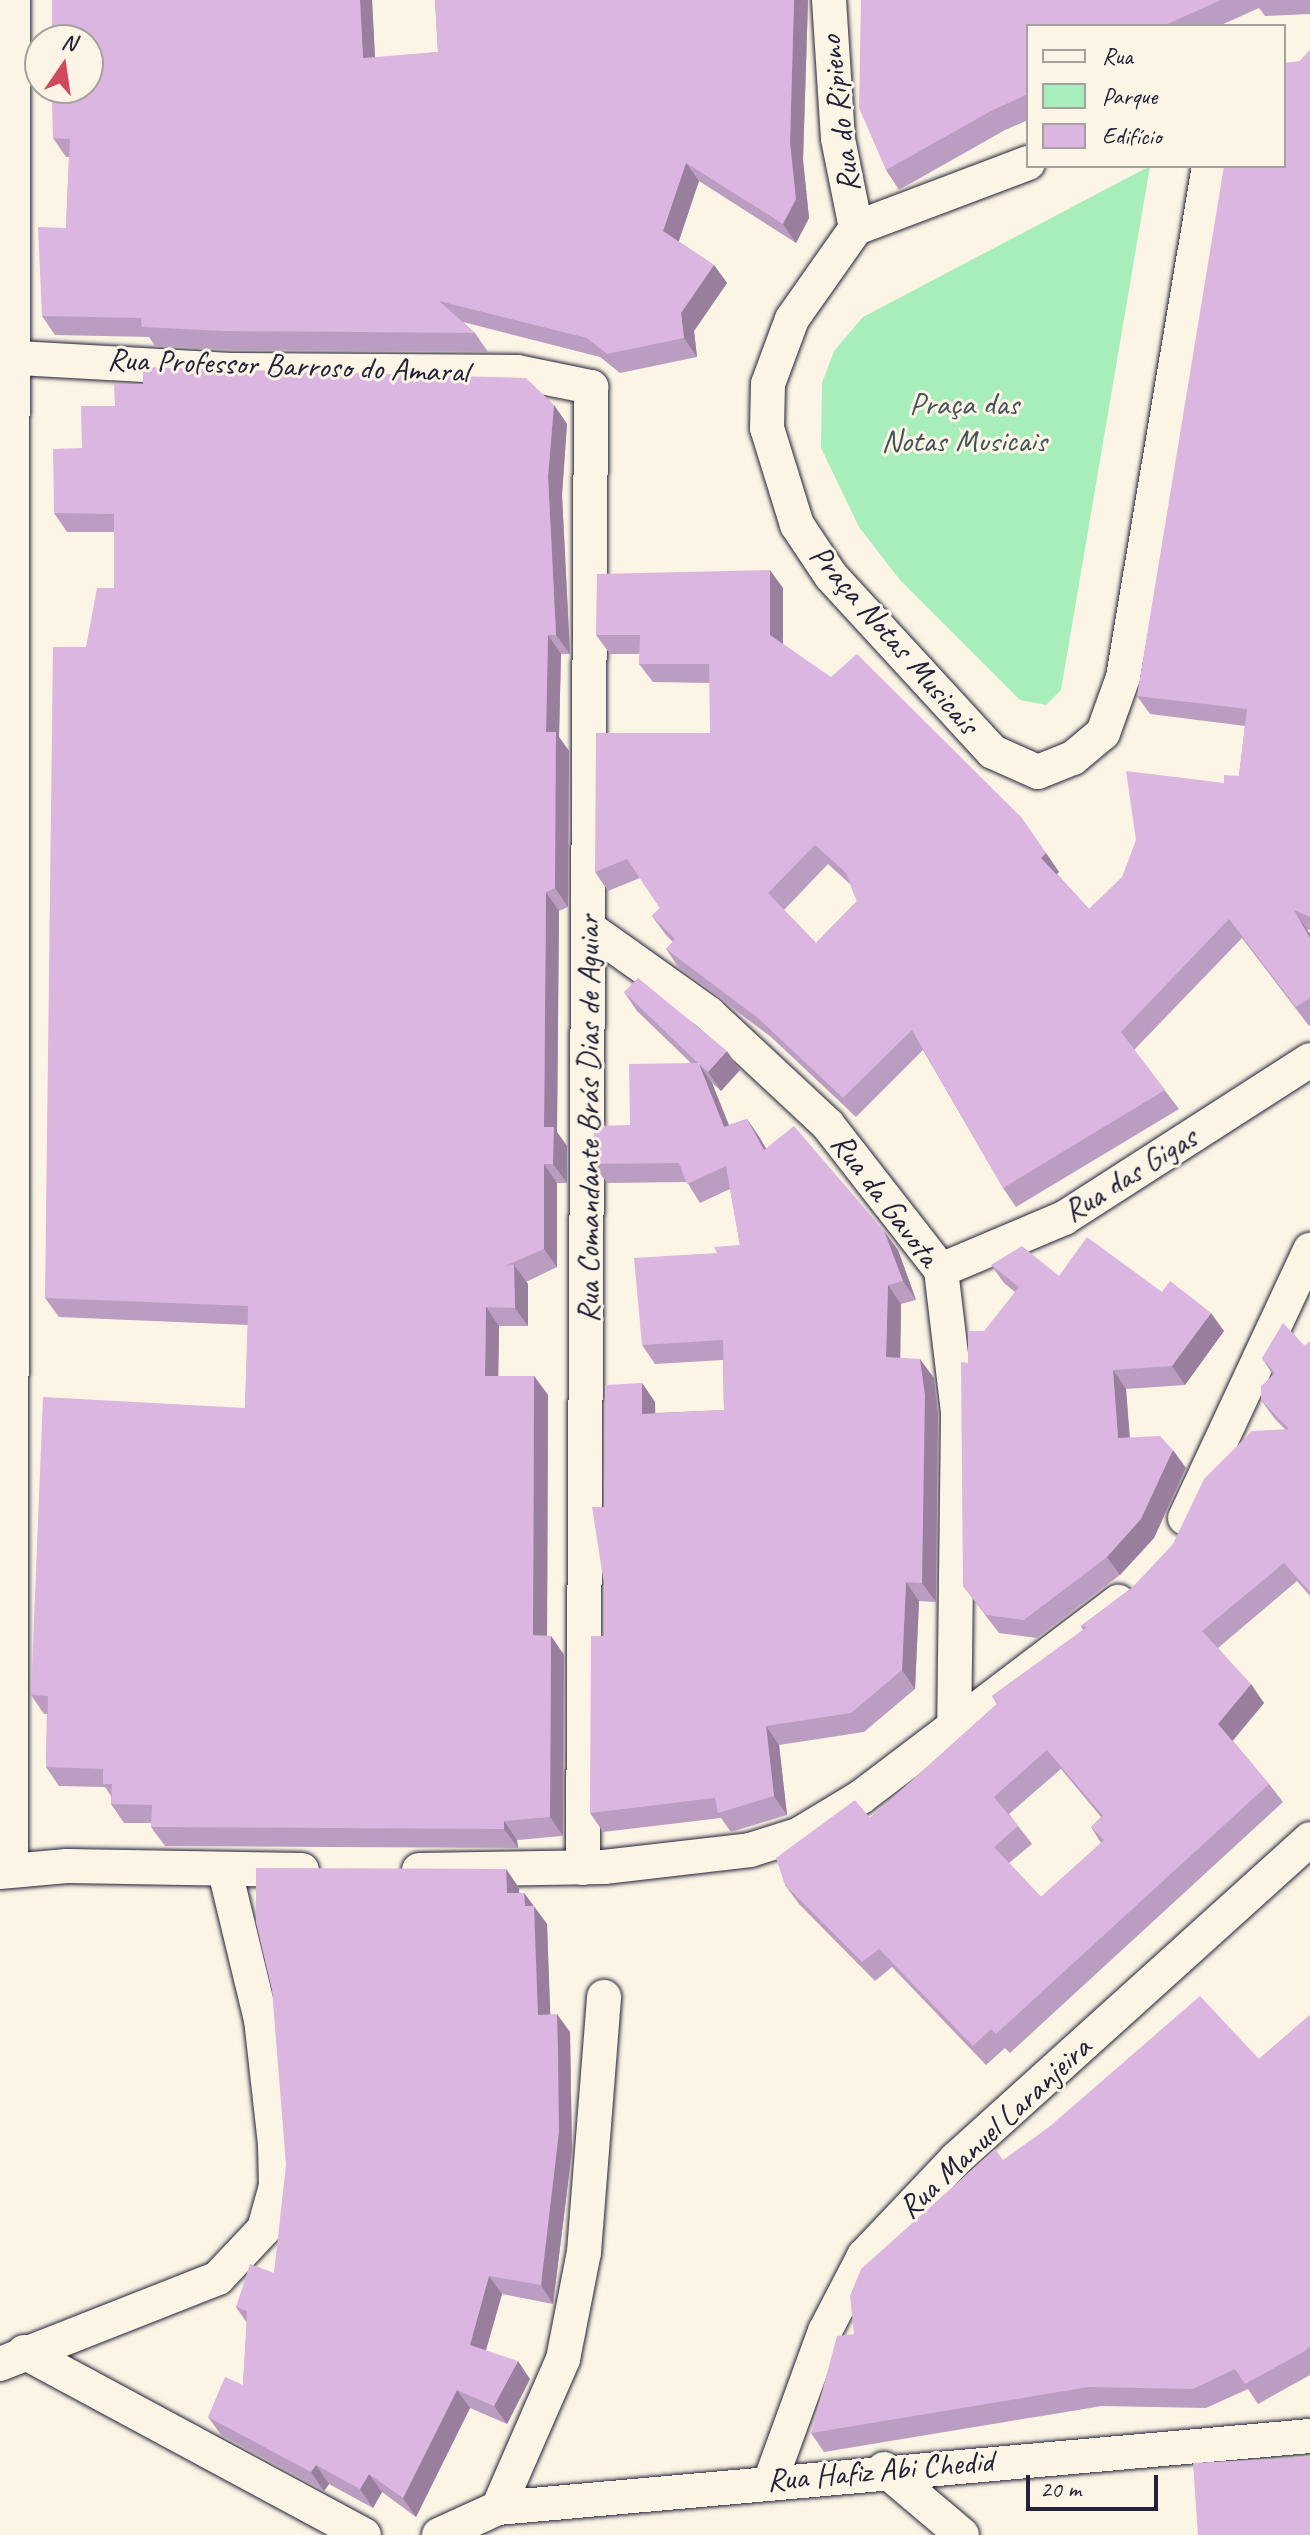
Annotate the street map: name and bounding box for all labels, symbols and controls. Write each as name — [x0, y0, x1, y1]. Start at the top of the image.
north arrow — [24, 24, 104, 104]
legend — [1026, 24, 1286, 168]
text: N — [59, 27, 79, 58]
street label: Rua do Ripieno — [811, 33, 869, 195]
text: Rua — [1102, 41, 1133, 71]
text: Parque — [1102, 81, 1157, 111]
text: Edifício — [1102, 121, 1162, 151]
street label: Rua Professor Barroso do Amaral — [106, 340, 470, 392]
park label: Praça das Notas Musicais — [881, 386, 1047, 461]
street label: Praça Notas Musicais — [801, 537, 987, 743]
street label: Rua Comandante Brás Dias de Aguiar — [570, 916, 608, 1322]
street label: Rua das Gigas — [1056, 1119, 1204, 1231]
street label: Rua da Gavota — [822, 1126, 948, 1274]
street label: Rua Manuel Laranjeira — [891, 2029, 1099, 2227]
street label: Rua Hafiz Abi Chedid — [765, 2442, 995, 2500]
scale bar — [1030, 2459, 1162, 2509]
text: 20 m — [1040, 2474, 1081, 2504]

